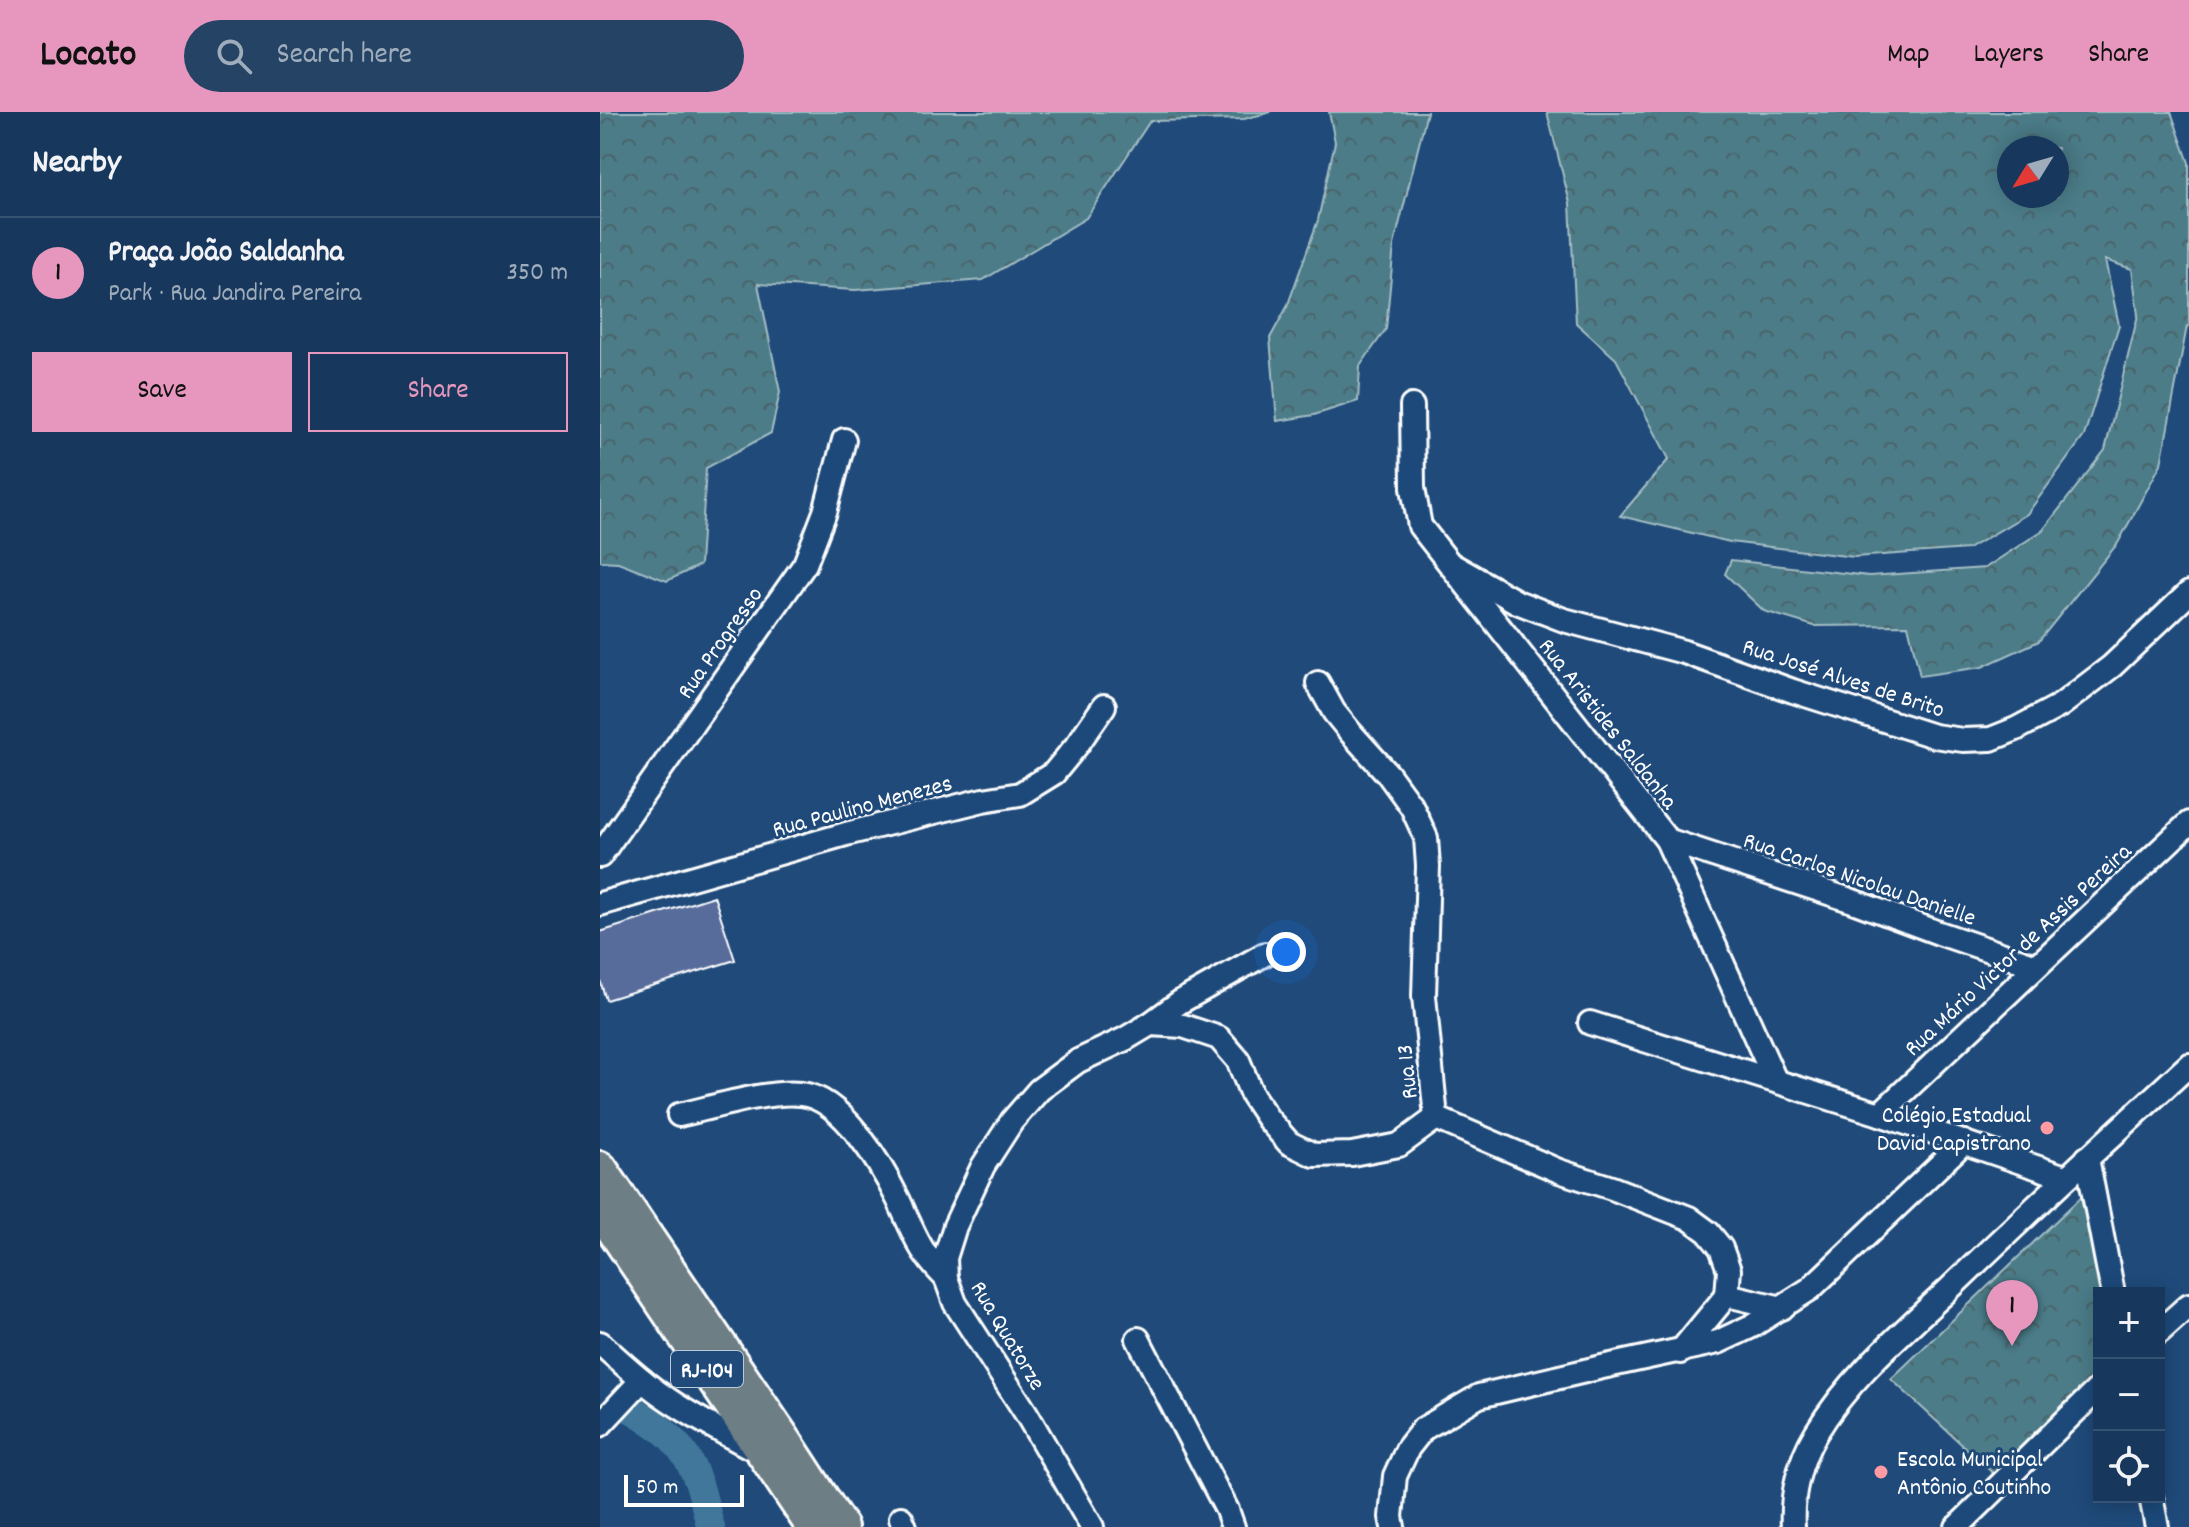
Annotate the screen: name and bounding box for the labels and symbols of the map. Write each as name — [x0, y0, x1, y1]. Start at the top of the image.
north arrow — [1997, 136, 2069, 208]
street label: Rua Progresso — [670, 581, 773, 707]
street label: Rua José Alves de Brito — [1738, 631, 1948, 729]
street label: Rua Aristides Saldanha — [1529, 632, 1685, 818]
street label: Rua Paulino Menezes — [769, 768, 956, 848]
street label: Rua Carlos Nicolau Danielle — [1738, 825, 1980, 937]
street label: Rua Mário Victor de Assis Pereira — [1898, 836, 2141, 1066]
your location — [1266, 932, 1306, 972]
street label: Rua 13 — [1389, 1043, 1429, 1101]
place label: Colégio Estadual David Capistrano — [1877, 1100, 2031, 1162]
marker: Colégio Estadual David Capistrano — [2038, 1119, 2056, 1137]
street label: Rua Quatorze — [960, 1275, 1053, 1398]
pin: 1 — [1986, 1280, 2038, 1346]
road number: RJ-104 — [671, 1351, 743, 1387]
place label: Escola Municipal Antônio Coutinho — [1897, 1444, 2051, 1506]
marker: Escola Municipal Antônio Coutinho — [1872, 1463, 1890, 1481]
scale bar — [624, 1471, 744, 1507]

